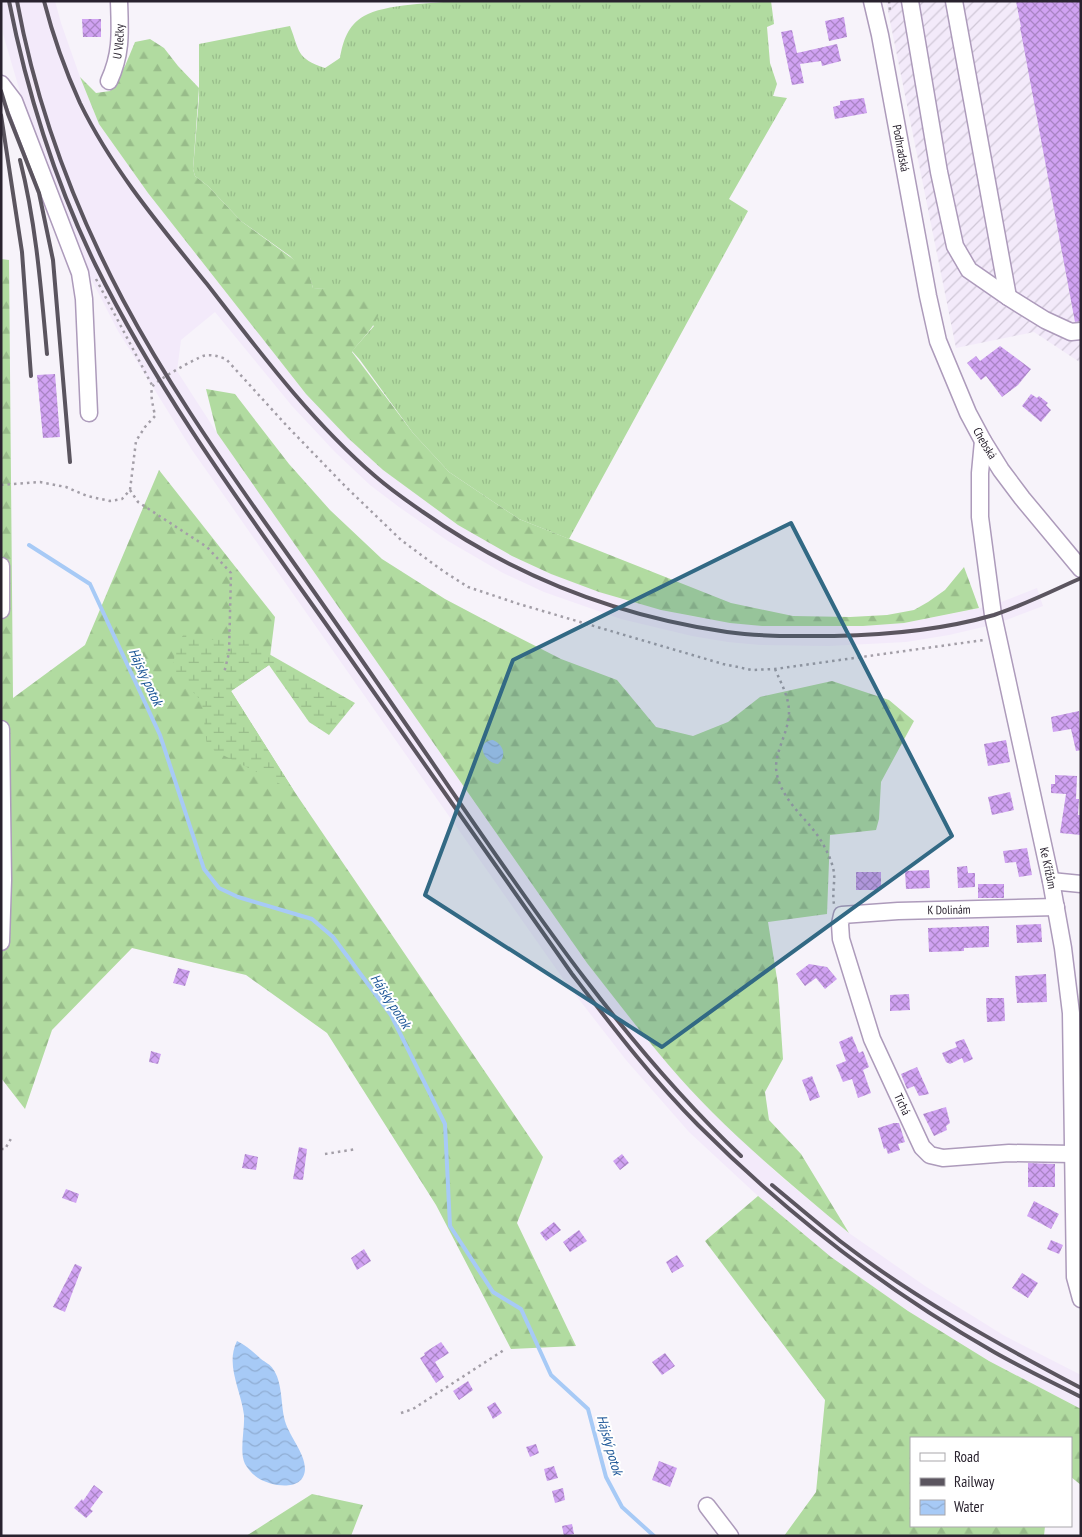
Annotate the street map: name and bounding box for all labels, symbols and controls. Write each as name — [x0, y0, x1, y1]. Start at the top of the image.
street label: U Vlečky — [109, 23, 127, 60]
street label: Podhradská — [890, 123, 913, 173]
street label: Chebská — [970, 425, 1000, 462]
water label: Hájský potok — [125, 645, 168, 710]
street label: Ke Křížům — [1037, 846, 1060, 890]
street label: K Dolinám — [927, 902, 971, 917]
water label: Hájský potok — [367, 970, 416, 1033]
street label: Tichá — [891, 1091, 914, 1117]
water label: Hájský potok — [593, 1413, 628, 1479]
legend — [910, 1437, 1072, 1527]
text: Road — [954, 1447, 980, 1466]
text: Railway — [954, 1472, 995, 1491]
text: Water — [954, 1497, 985, 1516]

